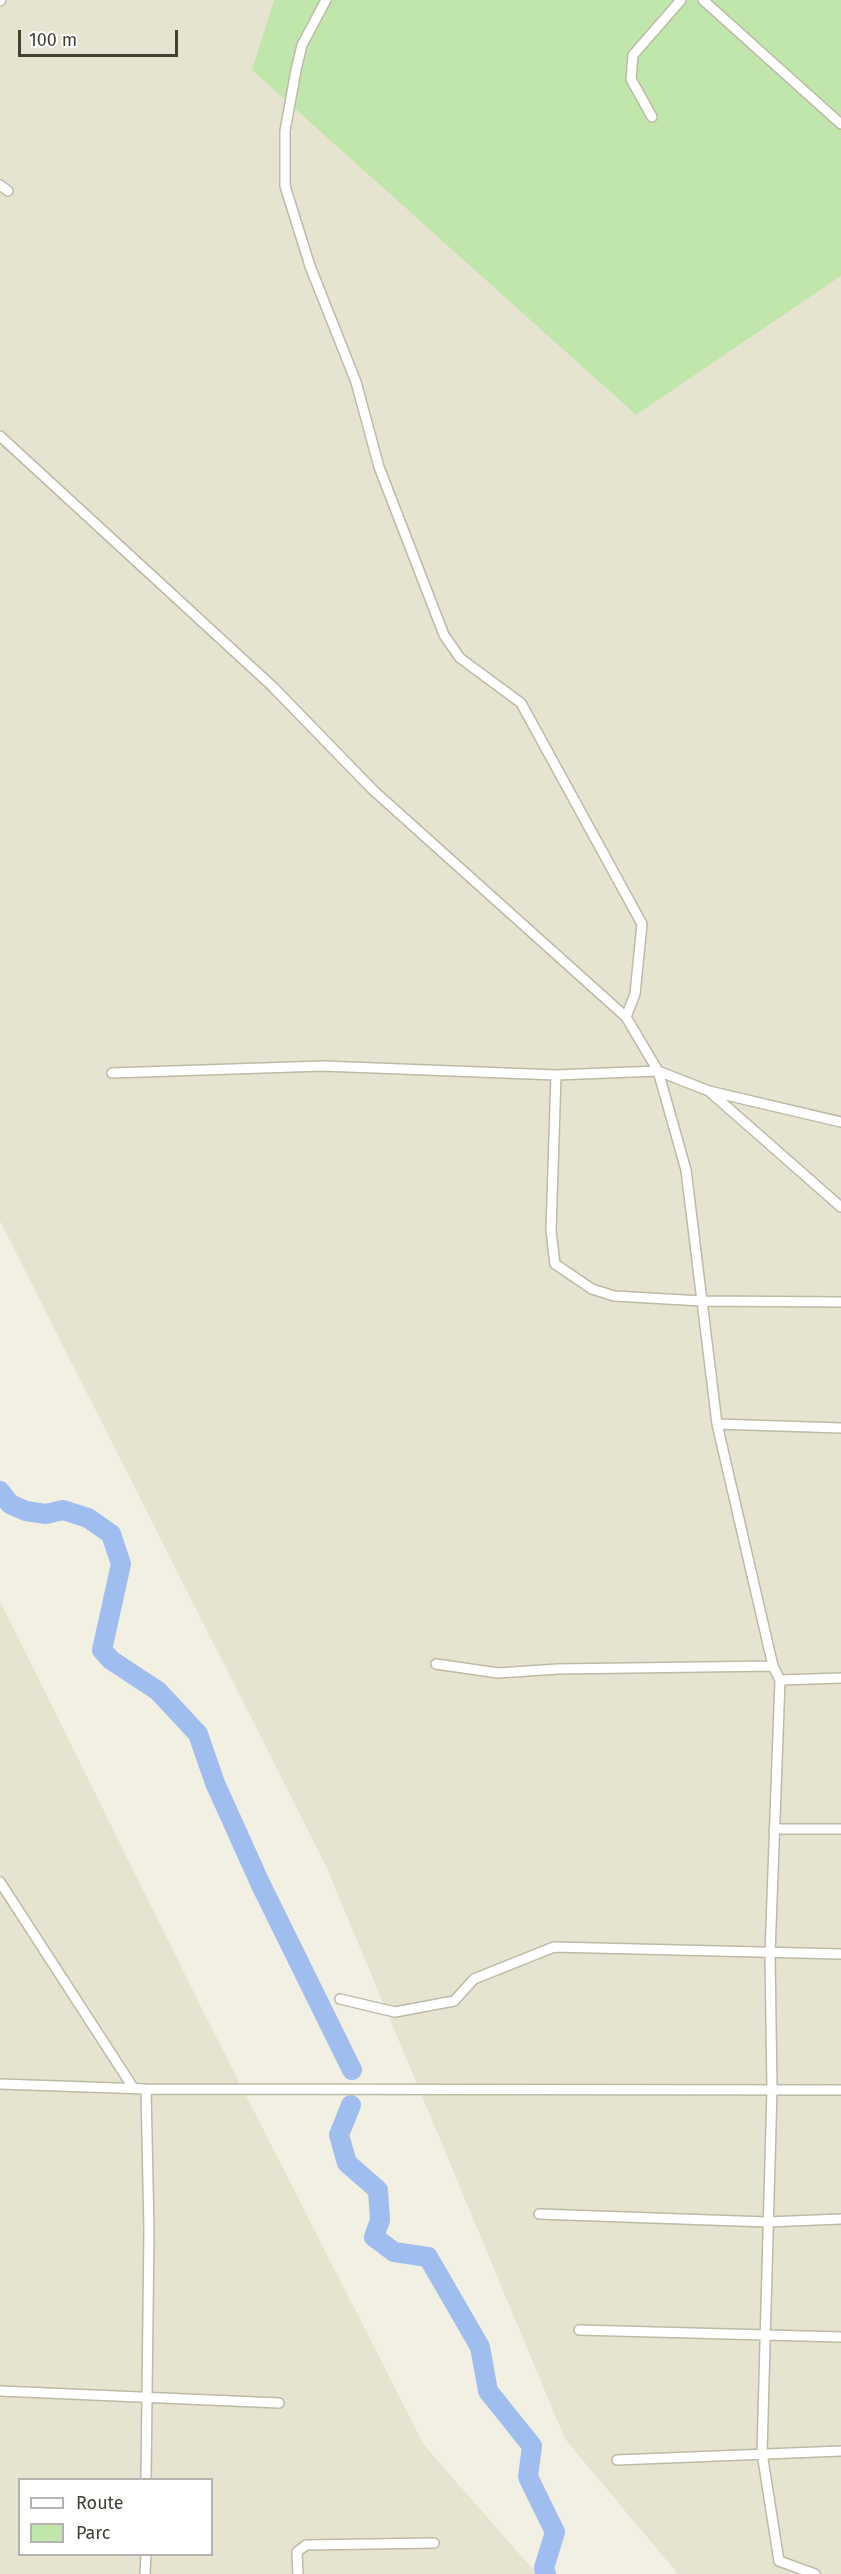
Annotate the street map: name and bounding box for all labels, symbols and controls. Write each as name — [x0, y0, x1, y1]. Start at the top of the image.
scale bar — [21, 18, 182, 56]
text: 100 m — [29, 29, 77, 51]
legend — [18, 2478, 213, 2556]
text: Route — [76, 2492, 124, 2514]
text: Parc — [76, 2522, 110, 2544]

